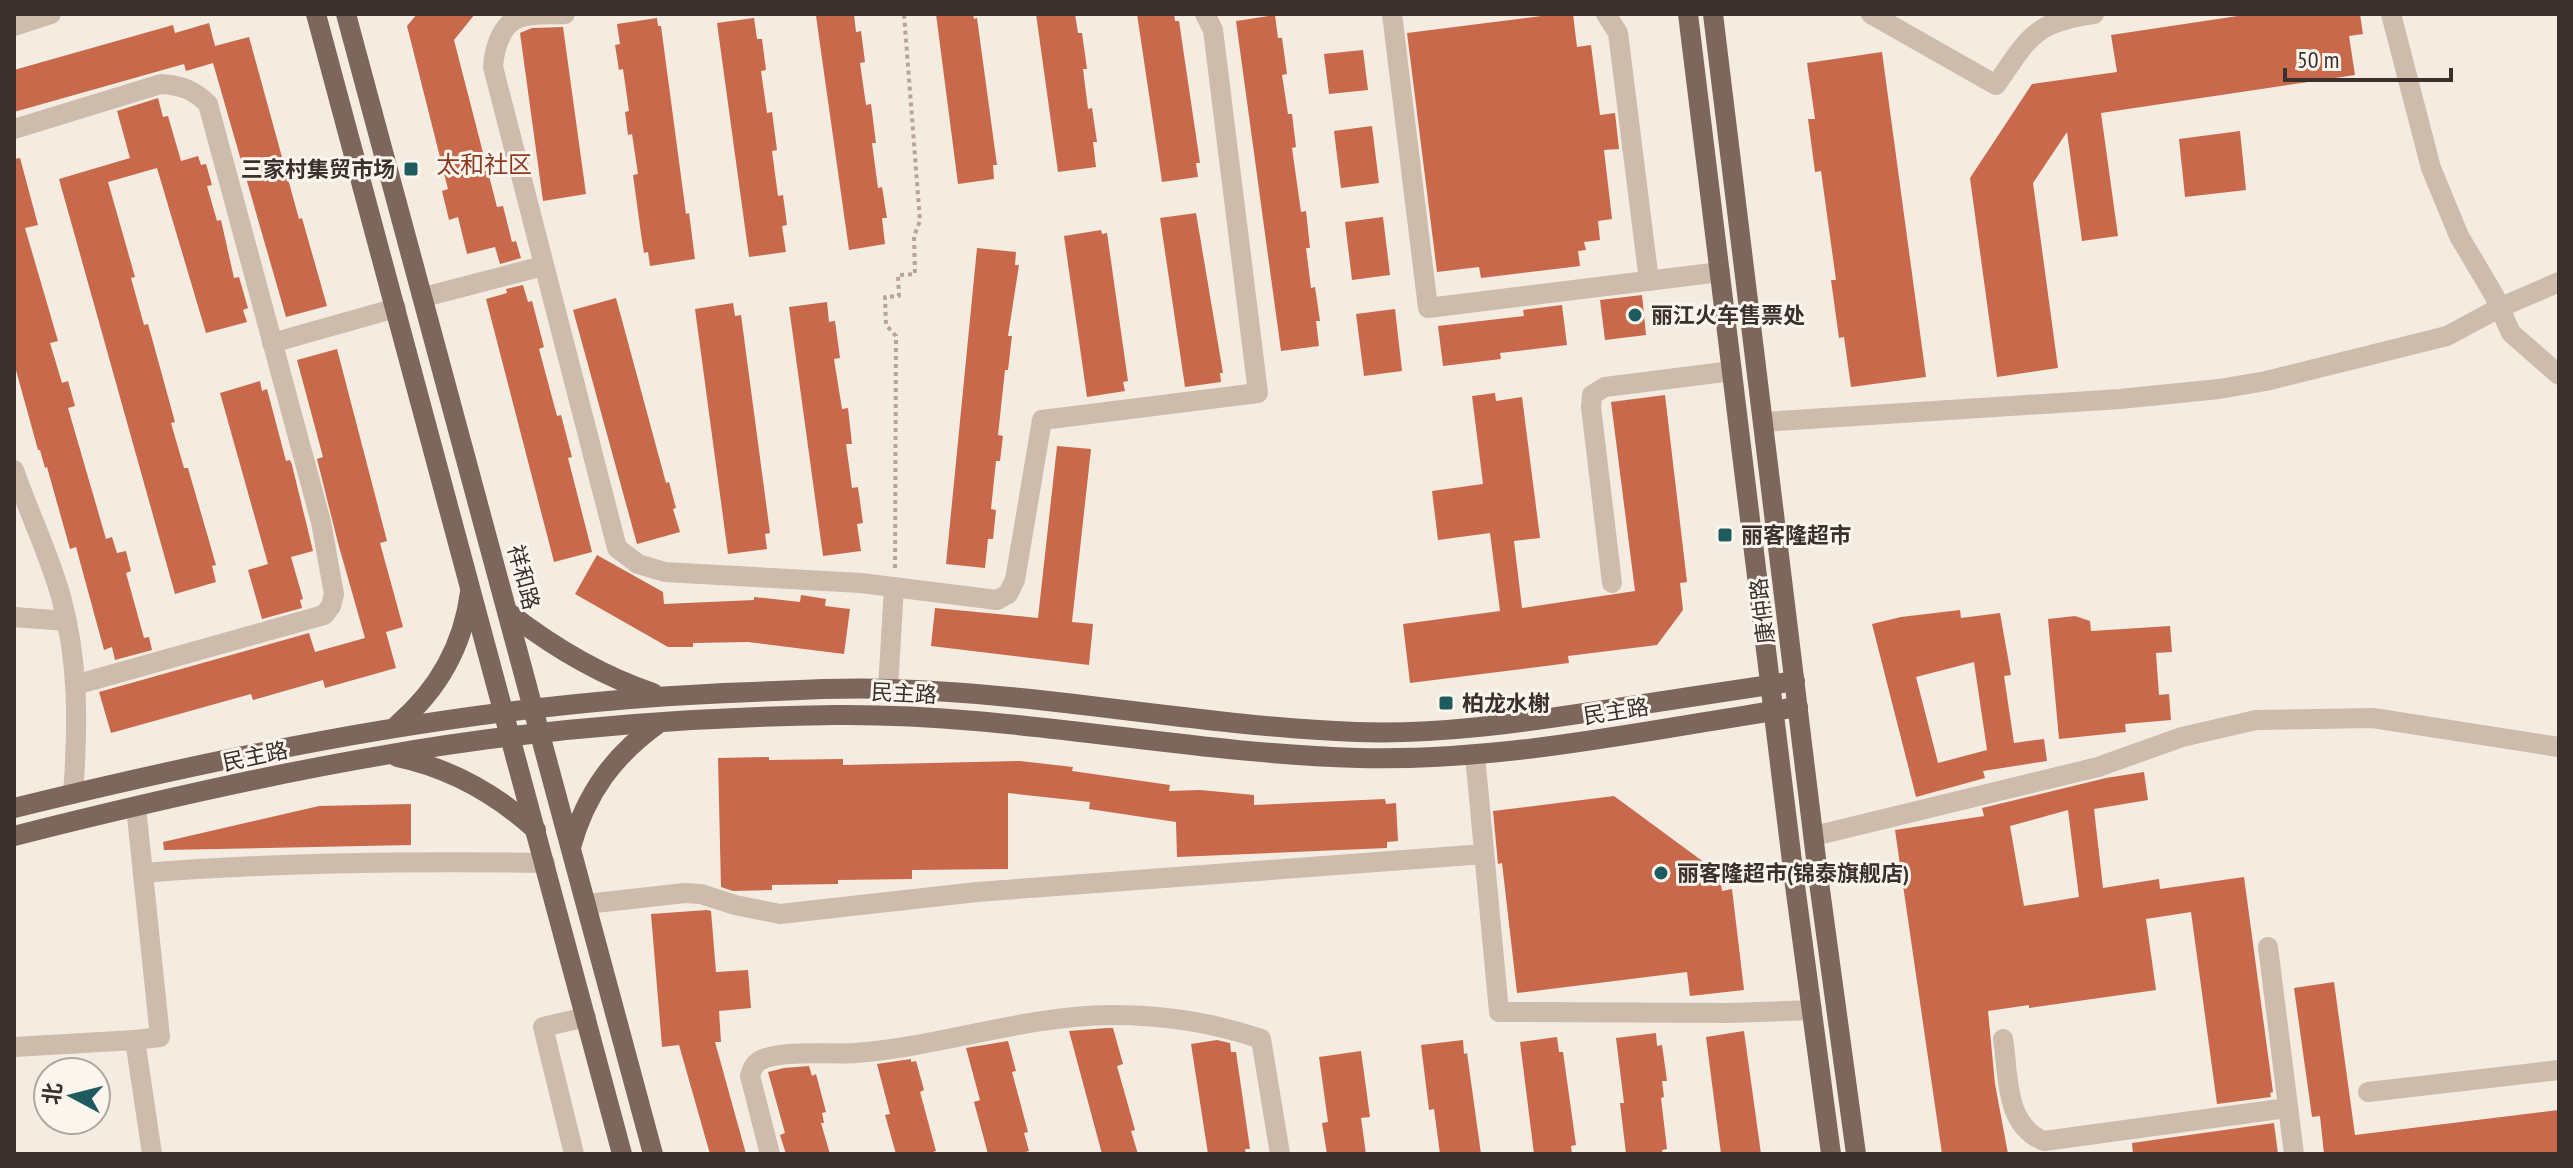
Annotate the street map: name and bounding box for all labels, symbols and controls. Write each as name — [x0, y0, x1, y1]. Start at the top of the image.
scale bar — [2285, 32, 2451, 82]
text: 50 m — [2297, 44, 2339, 75]
district label: 太和社区 — [436, 149, 532, 180]
place label: 三家村集贸市场 — [241, 155, 395, 183]
marker: 三家村集贸市场 — [402, 160, 420, 178]
place label: 丽江火车售票处 — [1651, 301, 1805, 329]
marker: 丽江火车售票处 — [1626, 306, 1644, 324]
place label: 丽客隆超市 — [1741, 521, 1851, 549]
marker: 丽客隆超市 — [1716, 526, 1734, 544]
street label: 祥和路 — [502, 541, 546, 613]
street label: 康仲路 — [1744, 577, 1780, 645]
street label: 民主路 — [870, 677, 938, 709]
place label: 柏龙水榭 — [1462, 689, 1550, 717]
street label: 民主路 — [1581, 692, 1651, 730]
marker: 柏龙水榭 — [1437, 694, 1455, 712]
street label: 民主路 — [220, 735, 290, 777]
place label: 丽客隆超市(锦泰旗舰店) — [1677, 859, 1909, 887]
marker: 丽客隆超市(锦泰旗舰店) — [1652, 864, 1670, 882]
north arrow — [32, 1056, 112, 1136]
text: 北 — [37, 1081, 67, 1106]

